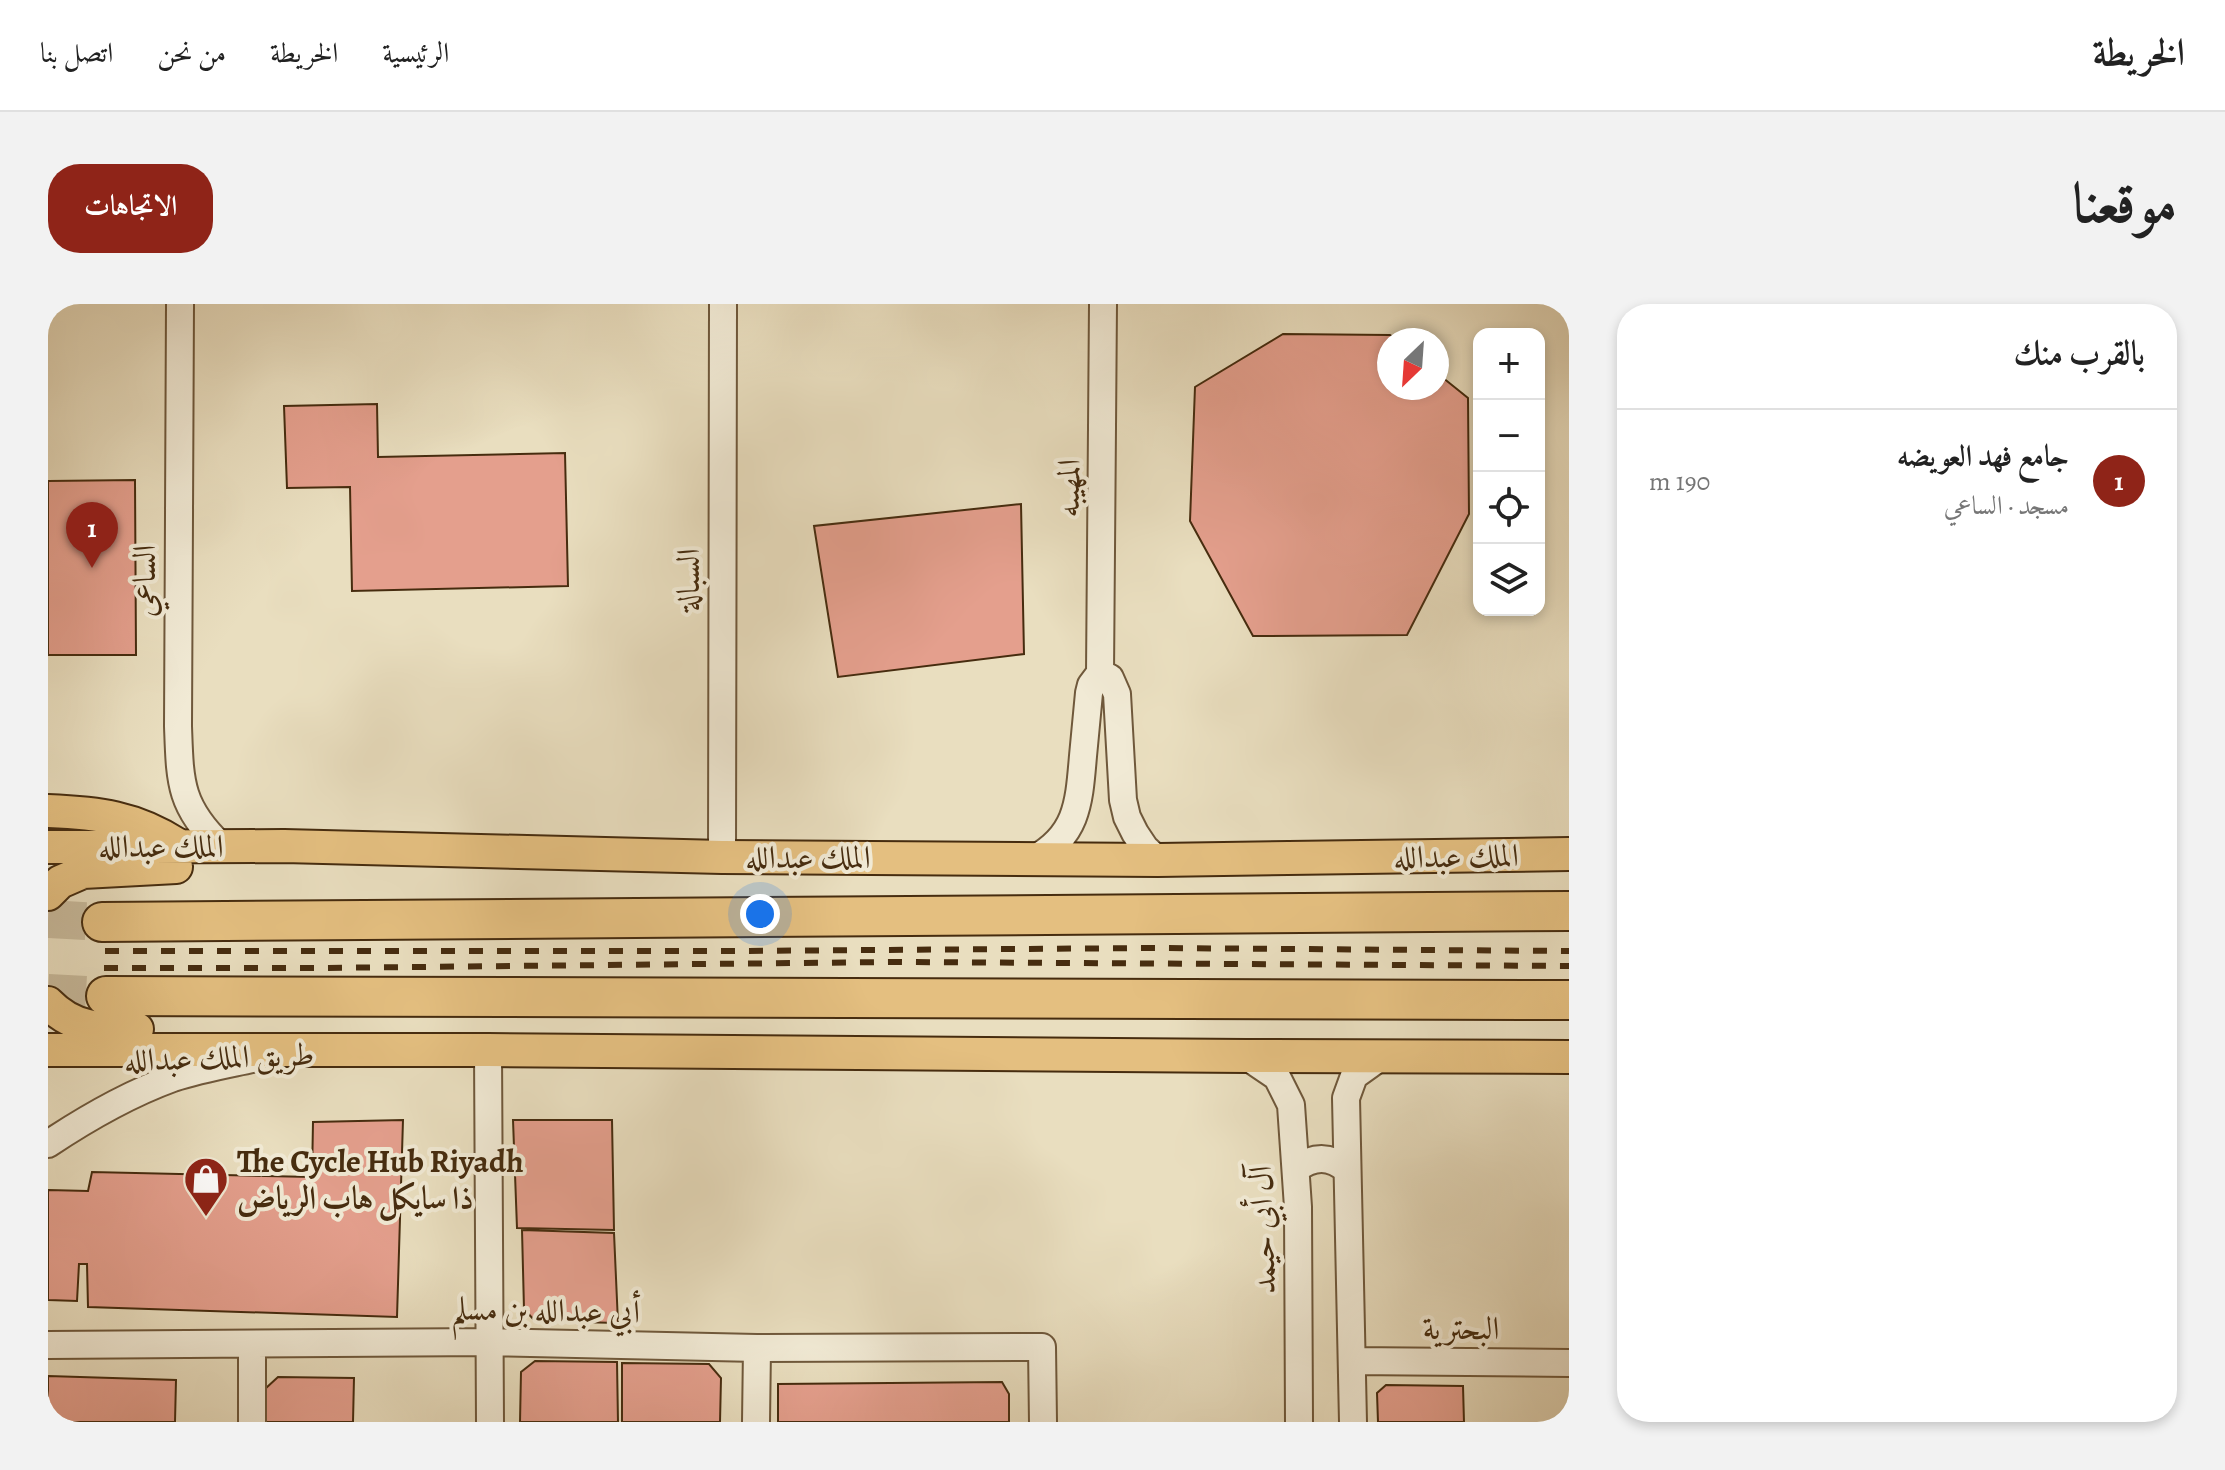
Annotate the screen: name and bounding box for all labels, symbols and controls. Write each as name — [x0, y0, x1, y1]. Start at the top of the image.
text: الخريطة — [2093, 26, 2185, 78]
text: اتصل بنا — [40, 34, 113, 72]
text: من نحن — [157, 34, 226, 72]
text: الخريطة — [270, 34, 338, 72]
text: الرئيسية — [382, 34, 449, 72]
button: الاتجاهات — [48, 164, 213, 253]
text: موقعنا — [2072, 165, 2177, 241]
north arrow — [1377, 328, 1449, 400]
map controls — [1473, 328, 1545, 616]
button: + — [1473, 328, 1545, 400]
text: بالقرب منك — [2013, 329, 2145, 376]
button: − — [1473, 400, 1545, 472]
text: جامع فهد العويضه — [1897, 436, 2069, 476]
street label: المهيبه — [1045, 458, 1091, 518]
text: 190 m — [1649, 464, 1710, 499]
text: 1 — [2114, 464, 2124, 499]
button: locate — [1473, 472, 1545, 544]
text: مسجد · الساعي — [1944, 488, 2069, 523]
pin: 1 — [66, 502, 118, 568]
button: layers — [1473, 544, 1545, 616]
street label: الساعي — [122, 545, 170, 617]
street label: السبالة — [666, 548, 710, 614]
street label: الملك عبدالله — [98, 824, 224, 868]
street label: الملك عبدالله — [1393, 833, 1519, 879]
street label: الملك عبدالله — [745, 835, 871, 879]
your location — [740, 894, 780, 934]
street label: طريق الملك عبدالله — [123, 1032, 315, 1082]
place label: The Cycle Hub Riyadh ذا سايكل هاب الرياض — [237, 1139, 524, 1221]
shop icon: The Cycle Hub Riyadh ذا سايكل هاب الرياض — [182, 1155, 230, 1218]
street label: آل أبي حيمد — [1238, 1162, 1290, 1295]
street label: أبي عبدالله بن مسلم — [451, 1286, 641, 1344]
street label: البحترية — [1422, 1306, 1500, 1350]

